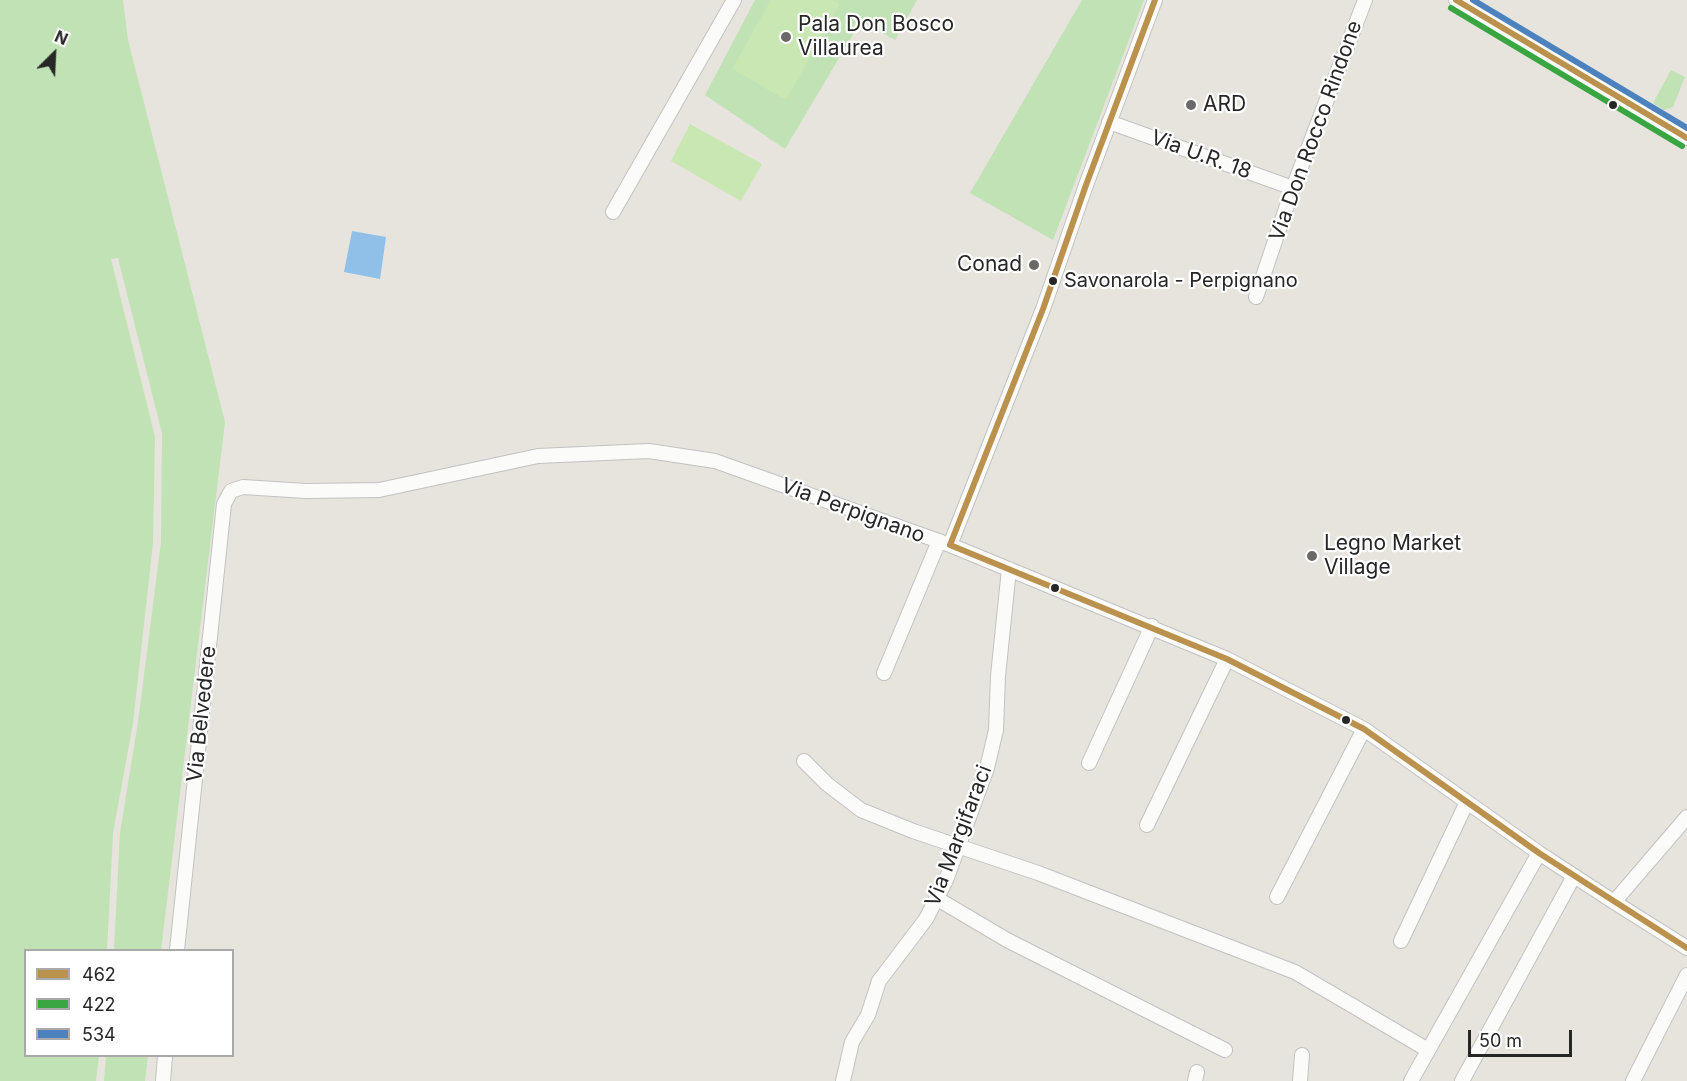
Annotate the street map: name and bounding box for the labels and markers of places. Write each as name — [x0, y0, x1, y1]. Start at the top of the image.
place label: Pala Don Bosco Villaurea — [798, 12, 954, 62]
marker: Pala Don Bosco Villaurea — [779, 30, 793, 44]
place label: ARD — [1203, 92, 1246, 118]
marker: ARD — [1184, 98, 1198, 112]
unlabelled marker — [1607, 99, 1619, 111]
place label: Conad — [957, 252, 1022, 278]
marker: Conad — [1027, 258, 1041, 272]
place label: Savonarola - Perpignano — [1064, 269, 1298, 293]
marker: Savonarola - Perpignano — [1047, 275, 1059, 287]
place label: Legno Market Village — [1324, 531, 1461, 581]
marker: Legno Market Village — [1305, 549, 1319, 563]
unlabelled marker — [1049, 582, 1061, 594]
unlabelled marker — [1340, 714, 1352, 726]

